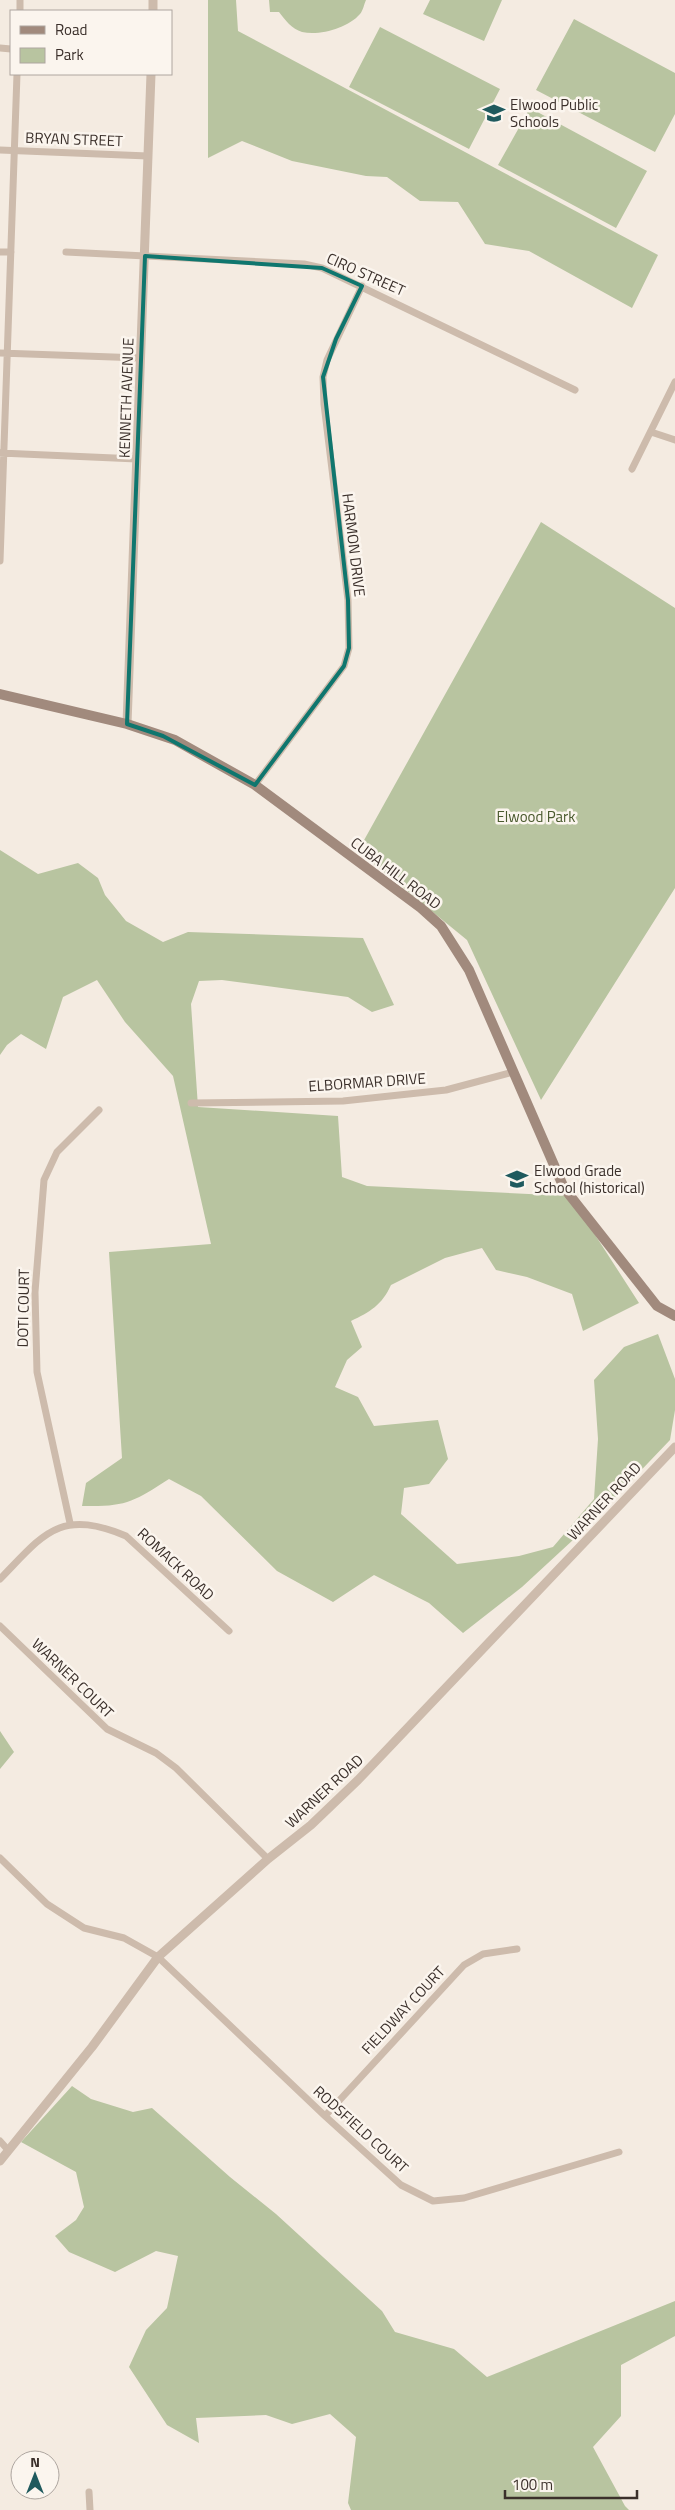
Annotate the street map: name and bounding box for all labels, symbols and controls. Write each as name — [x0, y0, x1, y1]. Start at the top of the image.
legend — [10, 10, 172, 75]
text: Road — [55, 18, 87, 41]
text: Park — [55, 43, 84, 66]
place label: Elwood Public Schools — [510, 93, 598, 133]
school or university icon: Elwood Public Schools — [481, 100, 507, 126]
street label: BRYAN STREET — [25, 126, 123, 152]
street label: CIRO STREET — [323, 246, 409, 302]
street label: KENNETH AVENUE — [112, 337, 140, 459]
street label: HARMON DRIVE — [336, 492, 372, 598]
park label: Elwood Park — [497, 805, 575, 828]
street label: CUBA HILL ROAD — [346, 831, 446, 915]
street label: ELBORMAR DRIVE — [308, 1066, 426, 1098]
place label: Elwood Grade School (historical) — [534, 1159, 645, 1199]
school or university icon: Elwood Grade School (historical) — [504, 1166, 530, 1192]
street label: DOTI COURT — [11, 1268, 35, 1348]
street label: WARNER ROAD — [562, 1457, 646, 1545]
street label: ROMACK ROAD — [132, 1522, 220, 1606]
street label: WARNER COURT — [27, 1633, 119, 1723]
street label: WARNER ROAD — [280, 1749, 368, 1833]
street label: FIELDWAY COURT — [356, 1960, 450, 2059]
street label: RODSFIELD COURT — [308, 2080, 414, 2178]
north arrow — [10, 2450, 60, 2500]
text: N — [30, 2451, 40, 2472]
scale bar — [505, 2468, 638, 2500]
text: 100 m — [512, 2473, 553, 2496]

